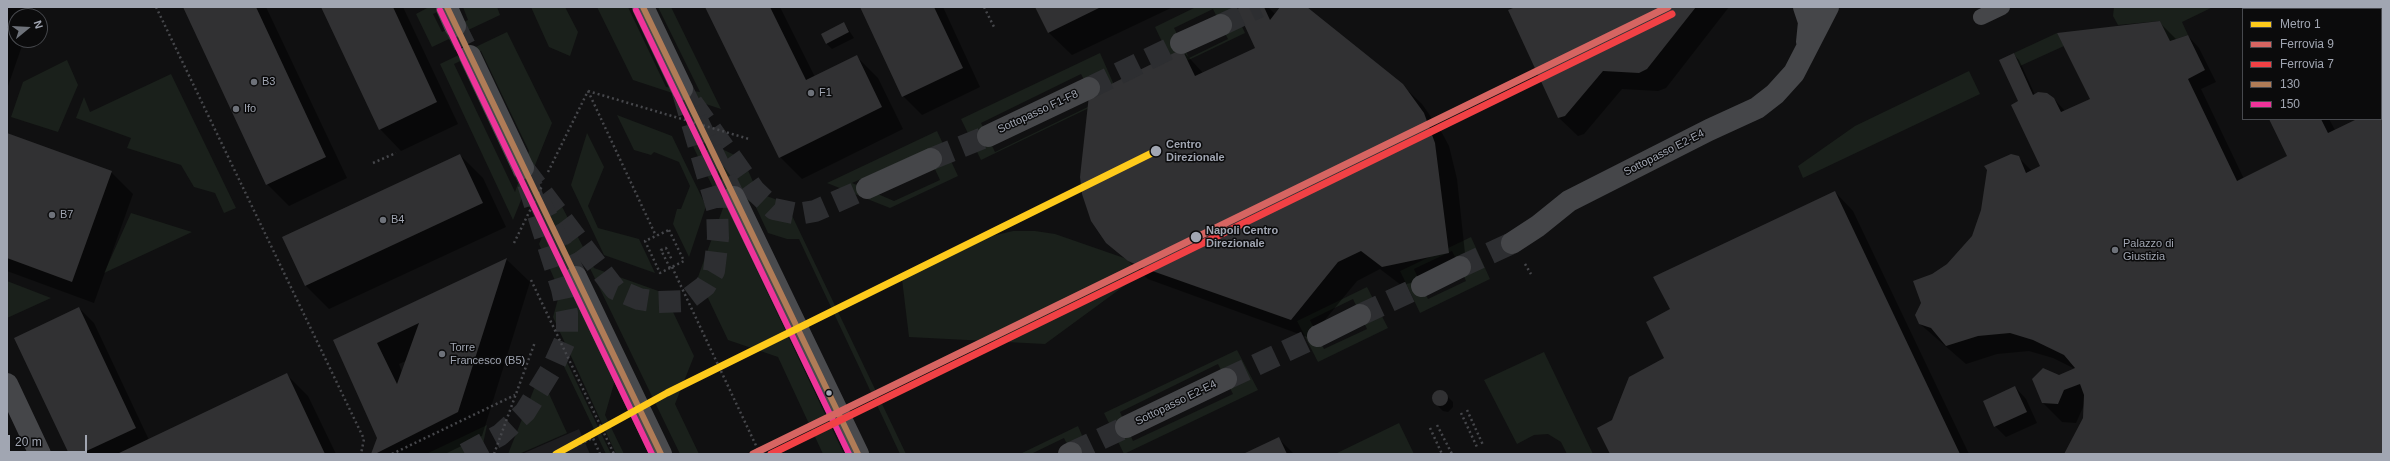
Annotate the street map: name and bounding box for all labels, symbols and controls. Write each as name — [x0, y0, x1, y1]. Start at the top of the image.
north arrow — [8, 8, 48, 48]
legend — [2242, 8, 2382, 120]
text: Metro 1 — [2280, 17, 2321, 31]
text: N — [32, 19, 45, 30]
text: Ferrovia 9 — [2280, 37, 2334, 51]
text: Ferrovia 7 — [2280, 57, 2334, 71]
place label: B3 — [262, 75, 275, 89]
marker: B3 — [249, 77, 259, 87]
text: 130 — [2280, 77, 2300, 91]
place label: F1 — [819, 86, 832, 100]
marker: F1 — [806, 88, 816, 98]
street label: Sottopasso F1-F8 — [996, 88, 1080, 136]
text: 150 — [2280, 97, 2300, 111]
place label: Ifo — [244, 102, 256, 116]
marker: Ifo — [231, 104, 241, 114]
street label: Sottopasso E2-E4 — [1622, 127, 1706, 179]
place label: Centro Direzionale — [1166, 138, 1225, 164]
marker: Centro Direzionale — [1149, 144, 1163, 158]
place label: B7 — [60, 208, 73, 222]
marker: B7 — [47, 210, 57, 220]
place label: B4 — [391, 213, 404, 227]
marker: B4 — [378, 215, 388, 225]
place label: Napoli Centro Direzionale — [1206, 224, 1278, 250]
marker: Napoli Centro Direzionale — [1189, 230, 1203, 244]
place label: Palazzo di Giustizia — [2123, 237, 2174, 263]
marker: Palazzo di Giustizia — [2110, 245, 2120, 255]
place label: Torre Francesco (B5) — [450, 341, 525, 367]
marker: Torre Francesco (B5) — [437, 349, 447, 359]
street label: Sottopasso E2-E4 — [1133, 378, 1219, 428]
unlabelled marker — [824, 388, 834, 398]
scale bar — [10, 427, 89, 453]
text: 20 m — [15, 435, 42, 449]

